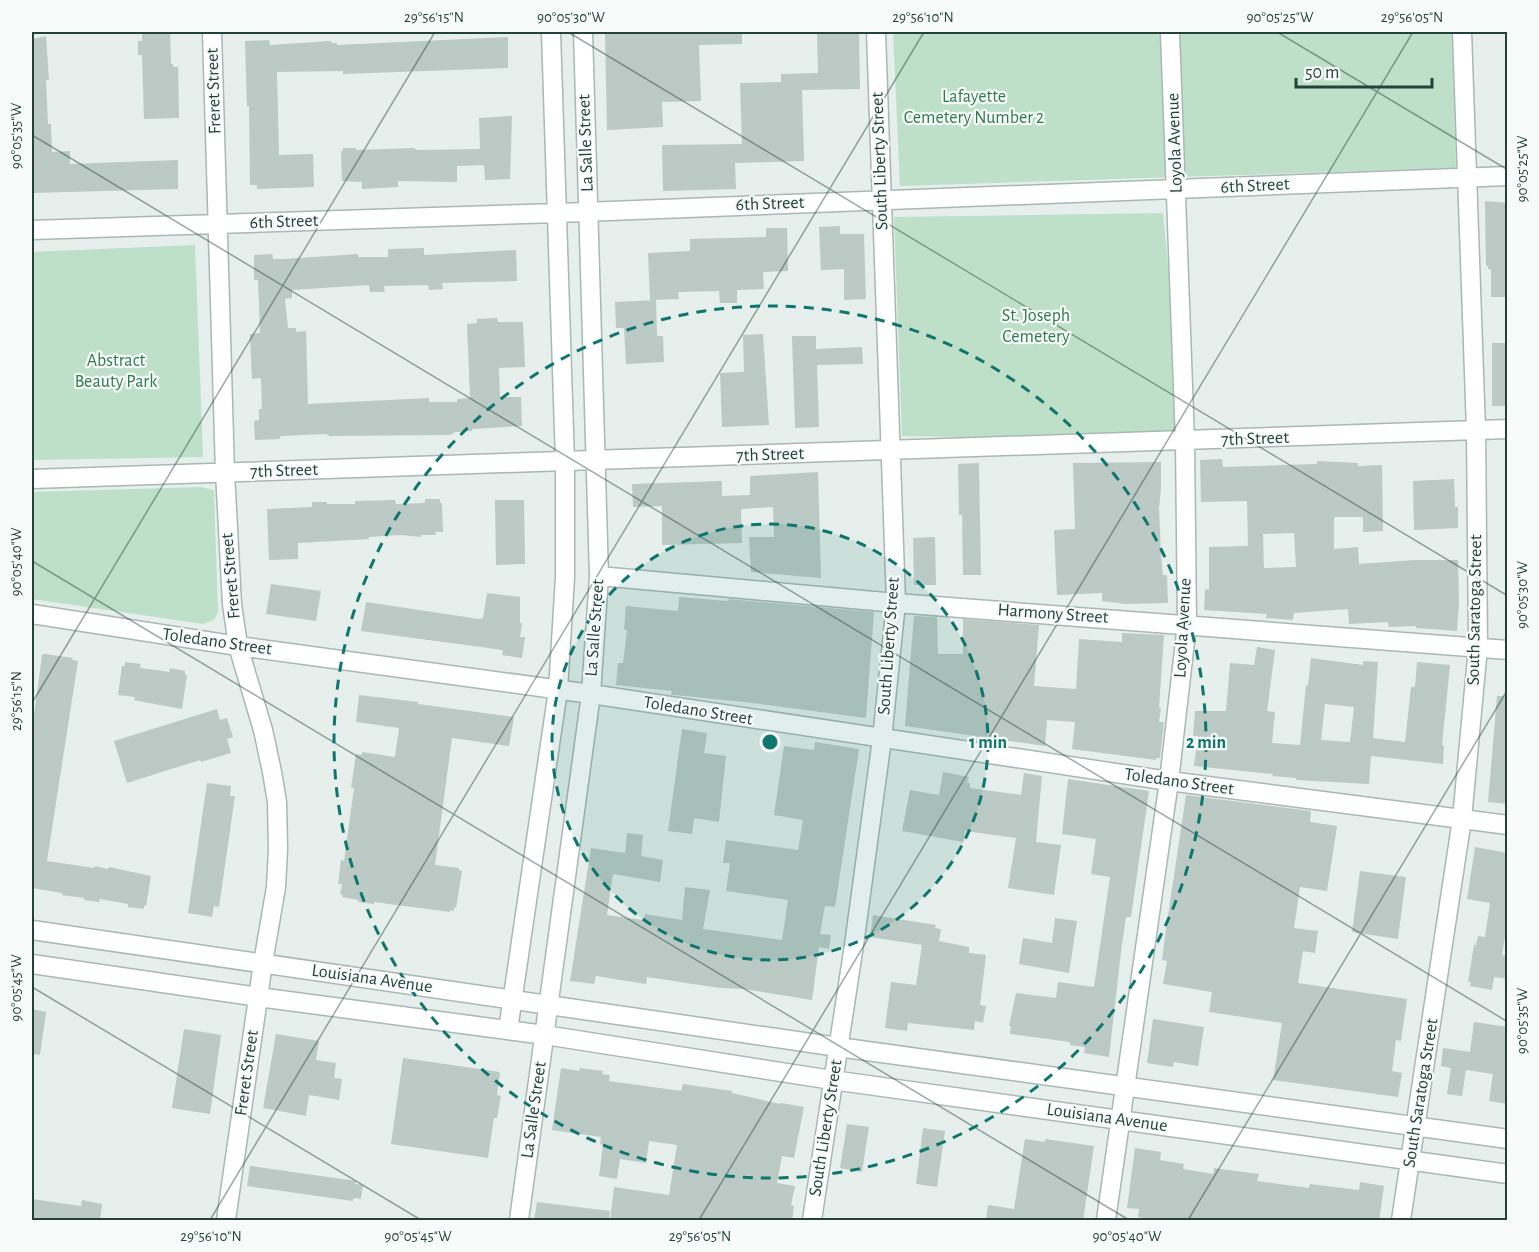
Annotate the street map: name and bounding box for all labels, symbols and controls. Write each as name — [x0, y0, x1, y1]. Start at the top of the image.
text: 29°56'15"N — [404, 10, 464, 25]
text: 90°05'30"W — [537, 10, 606, 25]
text: 29°56'10"N — [892, 10, 954, 25]
text: 90°05'25"W — [1247, 10, 1314, 25]
text: 29°56'05"N — [1381, 10, 1443, 25]
street label: Freret Street — [203, 47, 225, 134]
scale bar — [1296, 51, 1432, 89]
text: 50 m — [1305, 64, 1339, 82]
park label: Lafayette Cemetery Number 2 — [904, 88, 1044, 127]
street label: South Liberty Street — [869, 91, 891, 230]
street label: Loyola Avenue — [1164, 93, 1186, 193]
street label: La Salle Street — [575, 94, 597, 192]
text: 90°05'35"W — [9, 102, 24, 169]
text: 90°05'25"W — [1515, 135, 1530, 202]
street label: 6th Street — [1220, 175, 1290, 197]
street label: 6th Street — [735, 194, 805, 214]
street label: 6th Street — [249, 212, 319, 232]
park label: St. Joseph Cemetery — [1002, 307, 1070, 346]
park label: Abstract Beauty Park — [75, 352, 158, 391]
street label: 7th Street — [1221, 429, 1290, 449]
street label: 7th Street — [736, 445, 805, 465]
street label: 7th Street — [250, 461, 319, 481]
text: 90°05'40"W — [9, 527, 24, 597]
street label: Freret Street — [218, 532, 244, 620]
street label: South Saratoga Street — [1465, 534, 1485, 686]
text: 90°05'30"W — [1515, 560, 1530, 629]
street label: South Liberty Street — [875, 576, 903, 716]
street label: Loyola Avenue — [1171, 577, 1195, 679]
street label: La Salle Street — [583, 578, 607, 677]
street label: Harmony Street — [997, 601, 1109, 627]
street label: Toledano Street — [161, 625, 273, 659]
text: 29°56'15"N — [9, 671, 24, 731]
street label: Toledano Street — [642, 693, 754, 729]
centre of rings — [760, 732, 780, 752]
text: 1 min — [969, 734, 1007, 752]
text: 2 min — [1186, 734, 1226, 752]
street label: Toledano Street — [1123, 765, 1235, 799]
text: 90°05'45"W — [9, 954, 24, 1022]
street label: Louisiana Avenue — [310, 962, 434, 996]
text: 90°05'35"W — [1515, 987, 1530, 1054]
street label: South Saratoga Street — [1400, 1017, 1442, 1169]
street label: Freret Street — [232, 1029, 262, 1117]
street label: South Liberty Street — [806, 1058, 846, 1198]
street label: La Salle Street — [518, 1060, 550, 1160]
street label: Louisiana Avenue — [1045, 1101, 1169, 1135]
text: 29°56'10"N — [180, 1229, 242, 1244]
text: 90°05'45"W — [384, 1229, 452, 1244]
text: 29°56'05"N — [669, 1229, 731, 1244]
text: 90°05'40"W — [1093, 1229, 1162, 1244]

